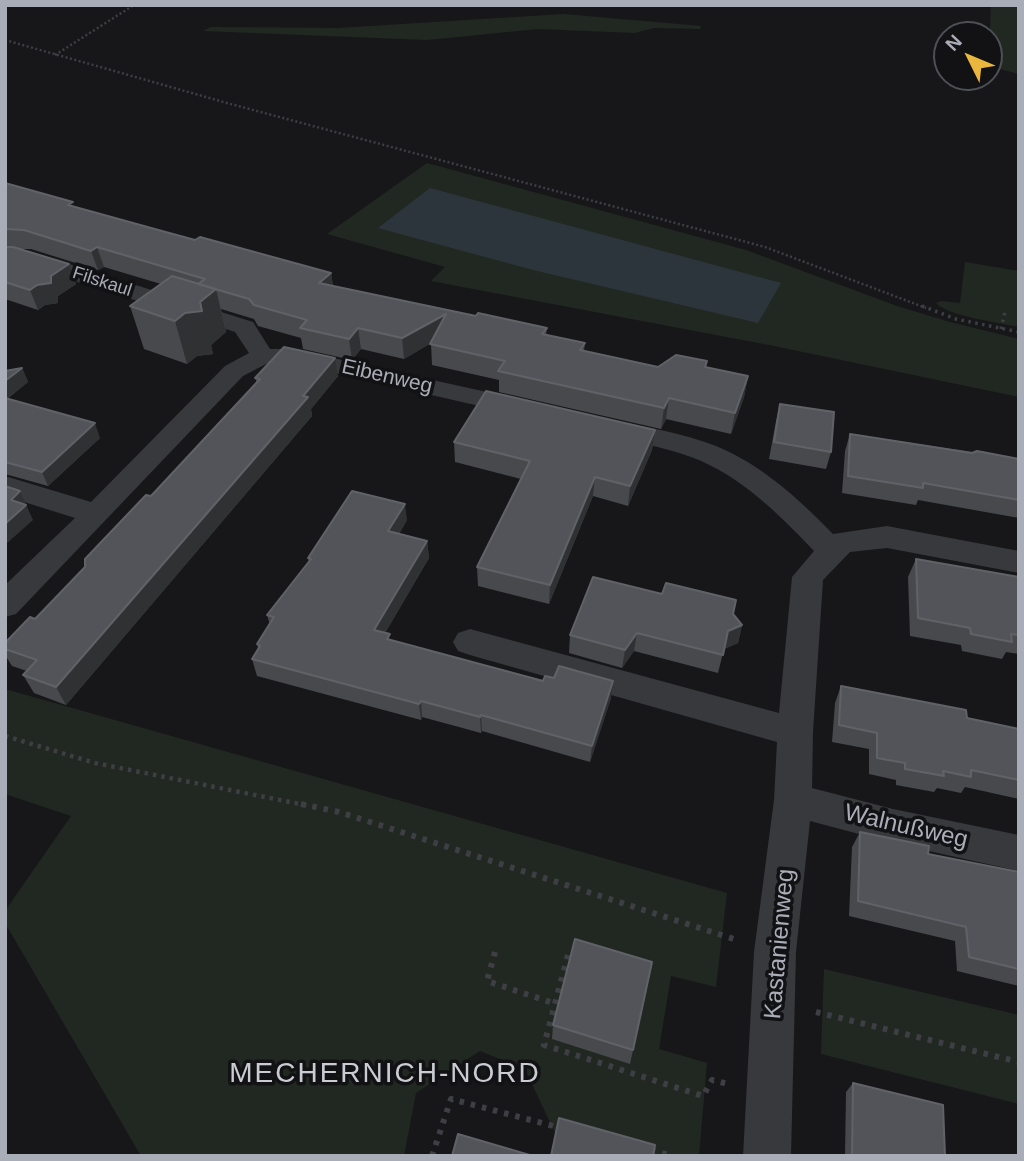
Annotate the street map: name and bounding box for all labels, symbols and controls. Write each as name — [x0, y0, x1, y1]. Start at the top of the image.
north arrow — [933, 21, 1003, 91]
text: N — [941, 31, 966, 55]
street label: Filskaul — [70, 262, 134, 302]
street label: Eibenweg — [339, 354, 435, 400]
street label: Walnußweg — [841, 799, 971, 855]
street label: Kastanienweg — [759, 868, 801, 1020]
district label: MECHERNICH-NORD — [231, 1057, 539, 1091]

